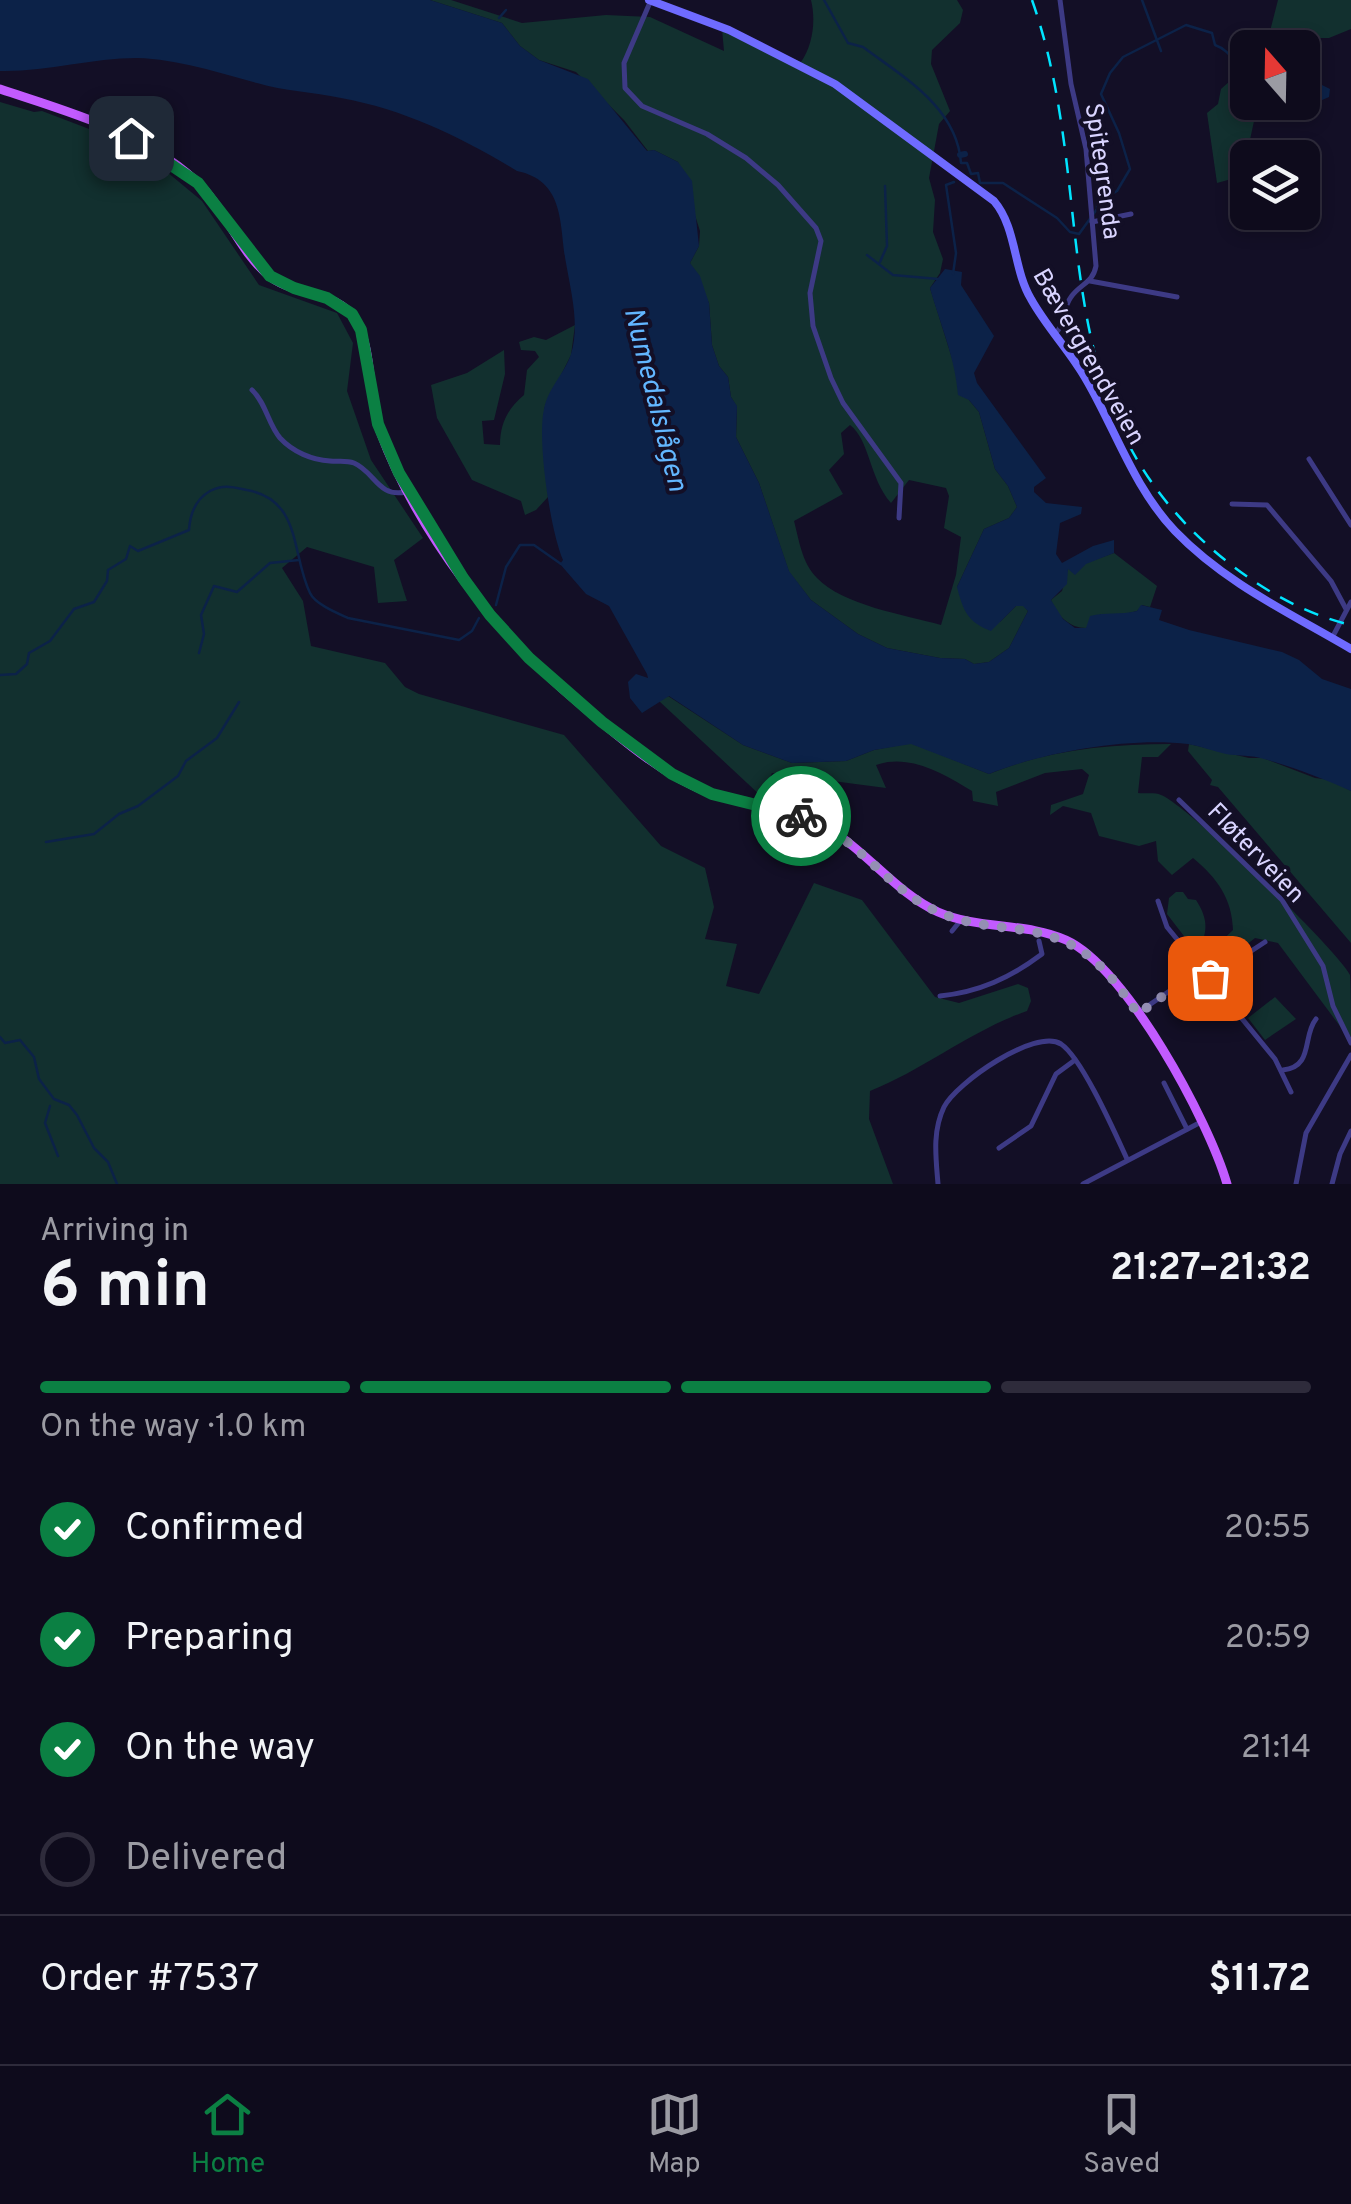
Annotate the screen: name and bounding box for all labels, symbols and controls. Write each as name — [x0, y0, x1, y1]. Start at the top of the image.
north arrow — [1230, 30, 1320, 120]
map controls — [1230, 30, 1320, 230]
pin — [89, 96, 174, 181]
street label: Spitegrenda — [1076, 101, 1126, 242]
icon: home — [104, 111, 159, 166]
button: layers — [1230, 140, 1320, 230]
street label: Bævergrendveien — [1024, 263, 1151, 452]
water label: Numedalslågen — [614, 304, 694, 495]
courier — [751, 766, 851, 866]
icon: bike — [774, 789, 829, 844]
street label: Fløterveien — [1199, 797, 1311, 911]
pin — [1168, 936, 1253, 1021]
icon: bag — [1183, 951, 1238, 1006]
text: Arriving in — [40, 1212, 189, 1252]
text: 21:27–21:32 — [1110, 1245, 1311, 1294]
text: 6 min — [40, 1248, 210, 1330]
text: On the way · 1.0 km — [40, 1408, 306, 1448]
icon: check — [40, 1502, 95, 1557]
text: Confirmed — [125, 1505, 304, 1554]
text: 20:55 — [1224, 1509, 1311, 1549]
icon: check — [40, 1612, 95, 1667]
text: Preparing — [125, 1615, 294, 1664]
text: 20:59 — [1225, 1619, 1311, 1659]
icon: check — [40, 1722, 95, 1777]
text: On the way — [125, 1725, 315, 1774]
text: 21:14 — [1241, 1729, 1311, 1769]
text: Delivered — [125, 1835, 287, 1884]
text: Order #7537 — [40, 1956, 259, 2005]
text: $11.72 — [1208, 1956, 1311, 2005]
tab: Home — [191, 2087, 265, 2183]
tab: Map — [647, 2087, 702, 2183]
tab: Saved — [1083, 2087, 1160, 2183]

